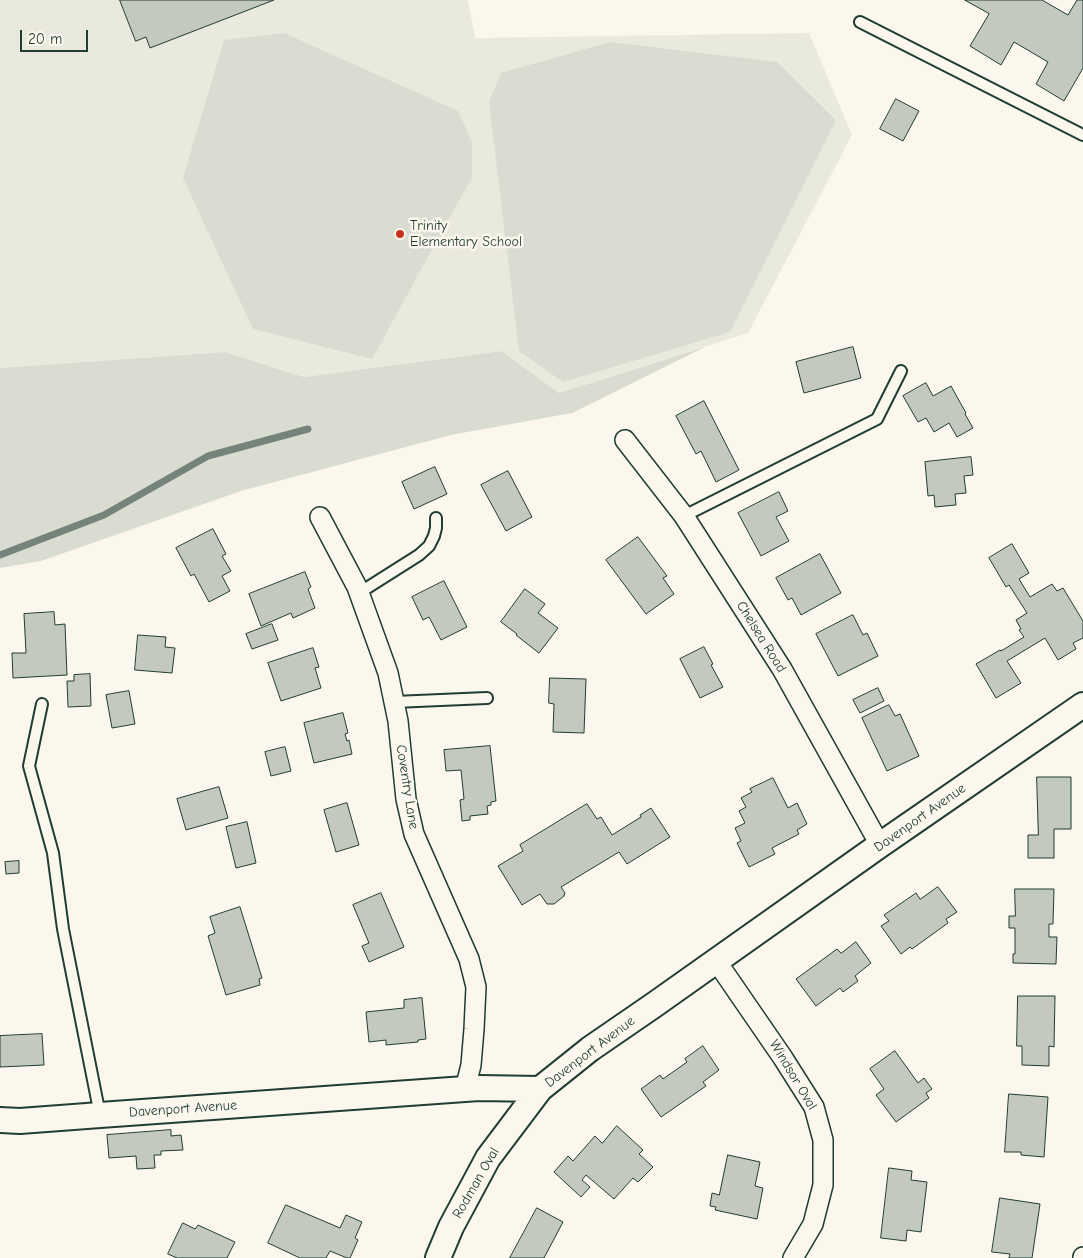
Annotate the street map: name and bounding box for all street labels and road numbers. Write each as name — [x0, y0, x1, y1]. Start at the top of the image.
street label: Chelsea Road — [732, 598, 790, 676]
street label: Coventry Lane — [392, 744, 422, 830]
street label: Davenport Avenue — [871, 780, 969, 856]
street label: Davenport Avenue — [542, 1013, 638, 1091]
street label: Windsor Oval — [766, 1037, 820, 1113]
street label: Davenport Avenue — [129, 1097, 237, 1121]
street label: Rodman Oval — [449, 1145, 503, 1221]

